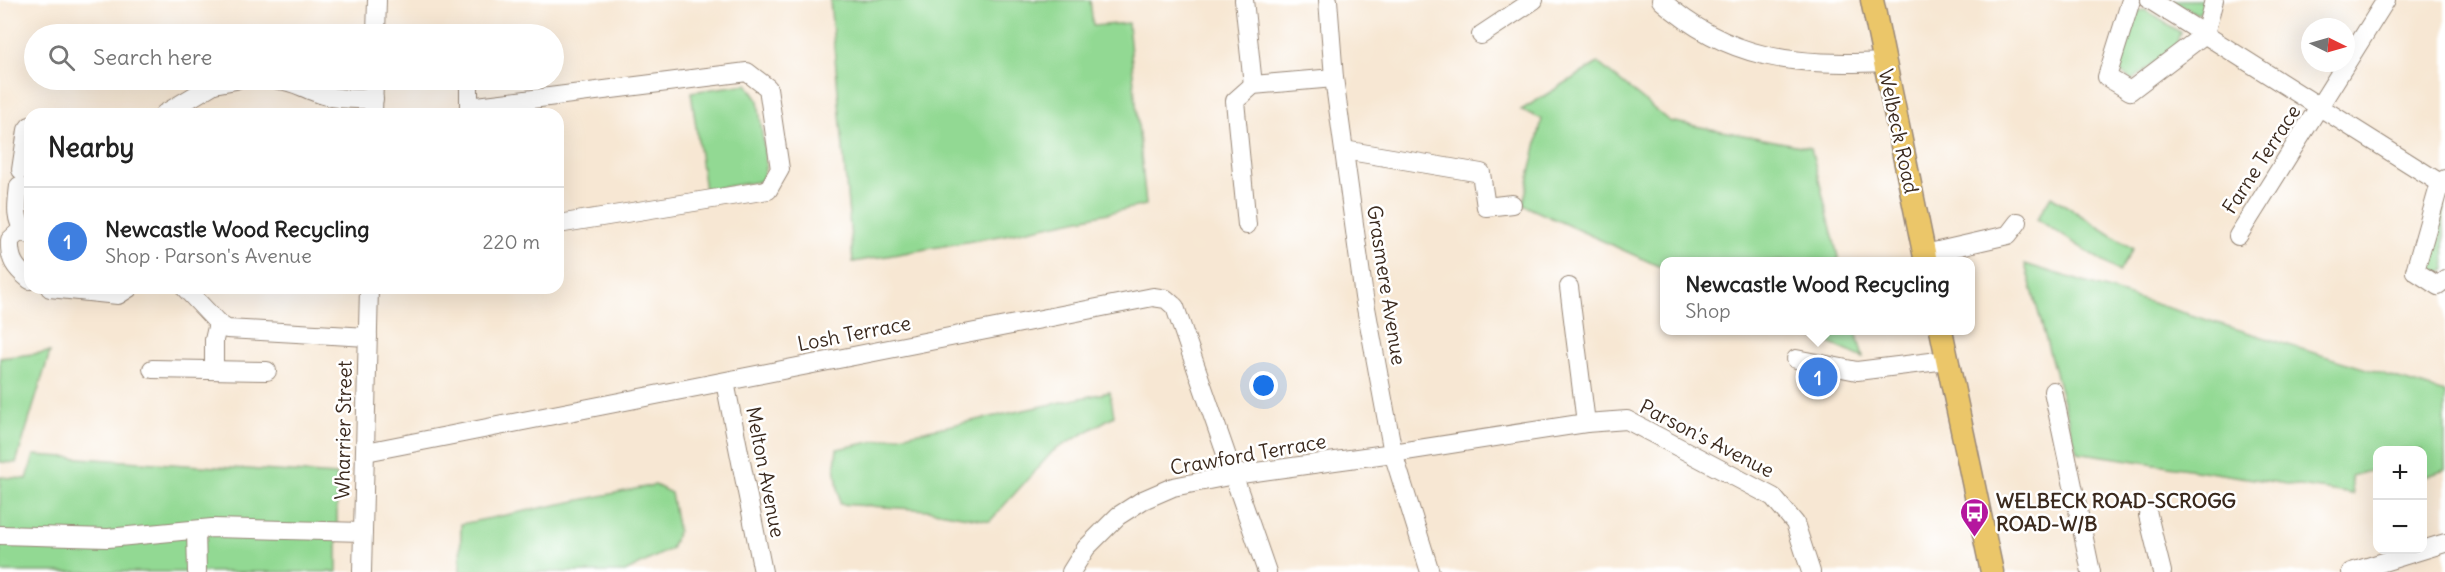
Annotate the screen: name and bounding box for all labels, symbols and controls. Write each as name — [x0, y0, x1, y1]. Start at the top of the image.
north arrow — [2301, 18, 2355, 72]
search box — [24, 24, 564, 90]
icon: search — [45, 41, 78, 74]
text: Search here — [93, 43, 212, 71]
street label: Welbeck Road — [1874, 67, 1924, 196]
street label: Farne Terrace — [2216, 100, 2306, 218]
text: Nearby — [48, 131, 134, 164]
street label: Grasmere Avenue — [1362, 203, 1412, 367]
text: Newcastle Wood Recycling — [105, 215, 370, 243]
text: 1 — [64, 229, 71, 254]
text: 220 m — [483, 229, 540, 254]
text: Shop · Parson's Avenue — [105, 243, 312, 268]
popup — [1660, 257, 1975, 335]
text: Newcastle Wood Recycling — [1685, 270, 1950, 298]
text: Shop — [1685, 298, 1731, 323]
street label: Losh Terrace — [795, 310, 913, 356]
pin: 1 — [1798, 354, 1838, 400]
street label: Wharrier Street — [329, 360, 357, 500]
your location — [1249, 371, 1278, 400]
street label: Parson's Avenue — [1636, 393, 1778, 483]
street label: Melton Avenue — [741, 404, 791, 540]
street label: Crawford Terrace — [1168, 428, 1328, 480]
map controls — [2373, 446, 2427, 554]
button: + — [2373, 446, 2427, 500]
place label: WELBECK ROAD-SCROGG ROAD-W/B — [1996, 488, 2236, 536]
bus stop icon: WELBECK ROAD-SCROGG ROAD-W/B — [1959, 496, 1991, 538]
button: − — [2373, 500, 2427, 554]

